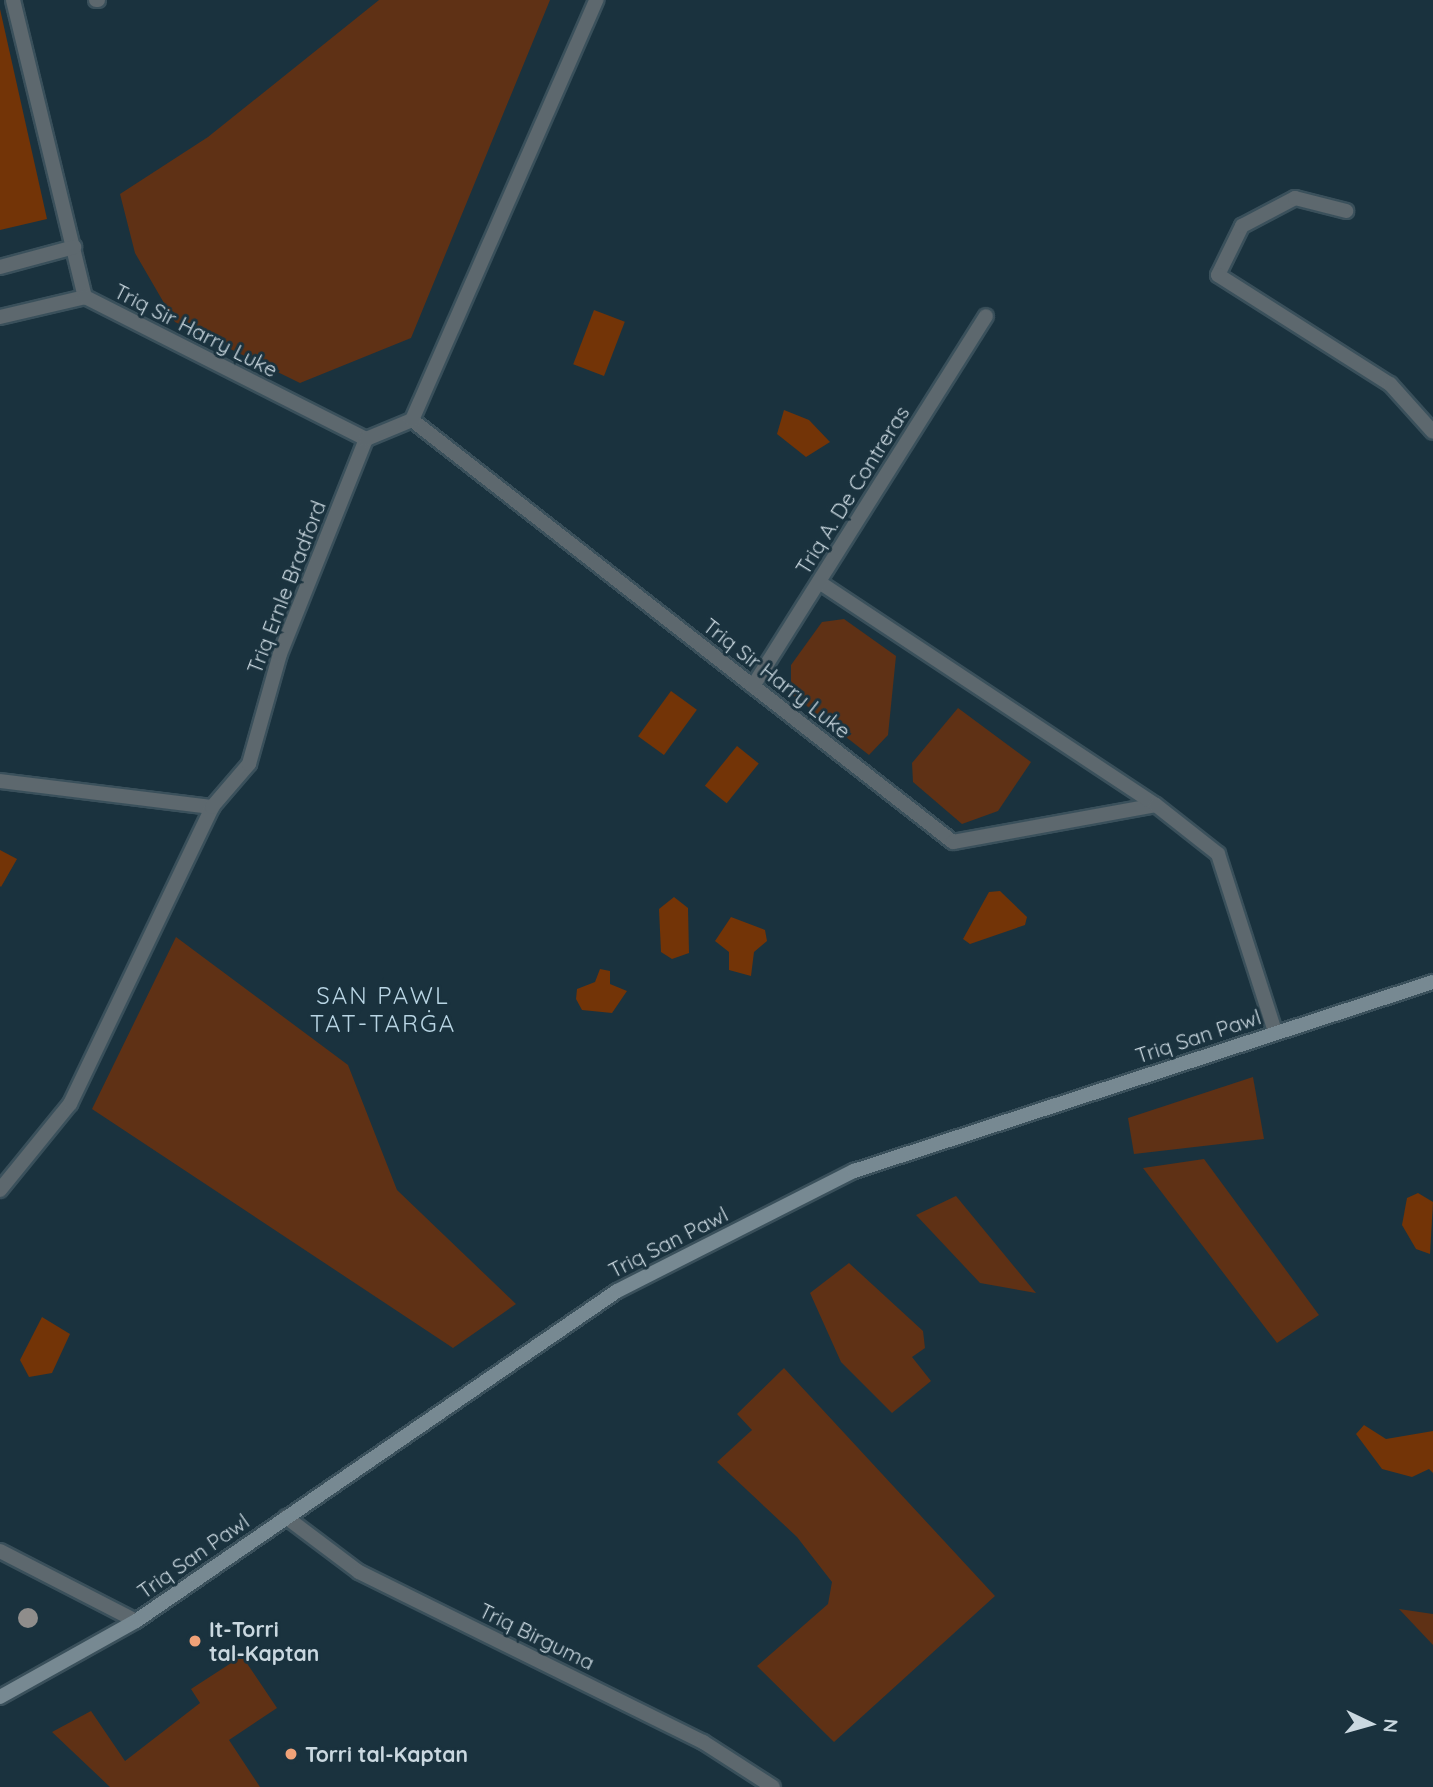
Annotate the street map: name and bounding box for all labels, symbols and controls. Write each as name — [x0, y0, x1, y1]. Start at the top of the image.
street label: Triq Sir Harry Luke — [110, 278, 282, 382]
street label: Triq A. De Contreras — [790, 401, 914, 579]
street label: Triq Ernle Bradford — [241, 497, 331, 677]
street label: Triq Sir Harry Luke — [698, 613, 856, 743]
district label: SAN PAWL TAT-TARĠA — [311, 982, 455, 1038]
street label: Triq San Pawl — [1132, 1004, 1264, 1068]
street label: Triq San Pawl — [604, 1201, 732, 1283]
street label: Triq San Pawl — [132, 1508, 254, 1604]
street label: Triq Birguma — [475, 1597, 599, 1675]
place label: It-Torri tal-Kaptan — [209, 1616, 319, 1666]
marker: It-Torri tal-Kaptan — [187, 1633, 203, 1649]
north arrow — [1335, 1689, 1405, 1759]
text: N — [1378, 1718, 1403, 1734]
place label: Torri tal-Kaptan — [305, 1741, 468, 1767]
marker: Torri tal-Kaptan — [283, 1746, 299, 1762]

